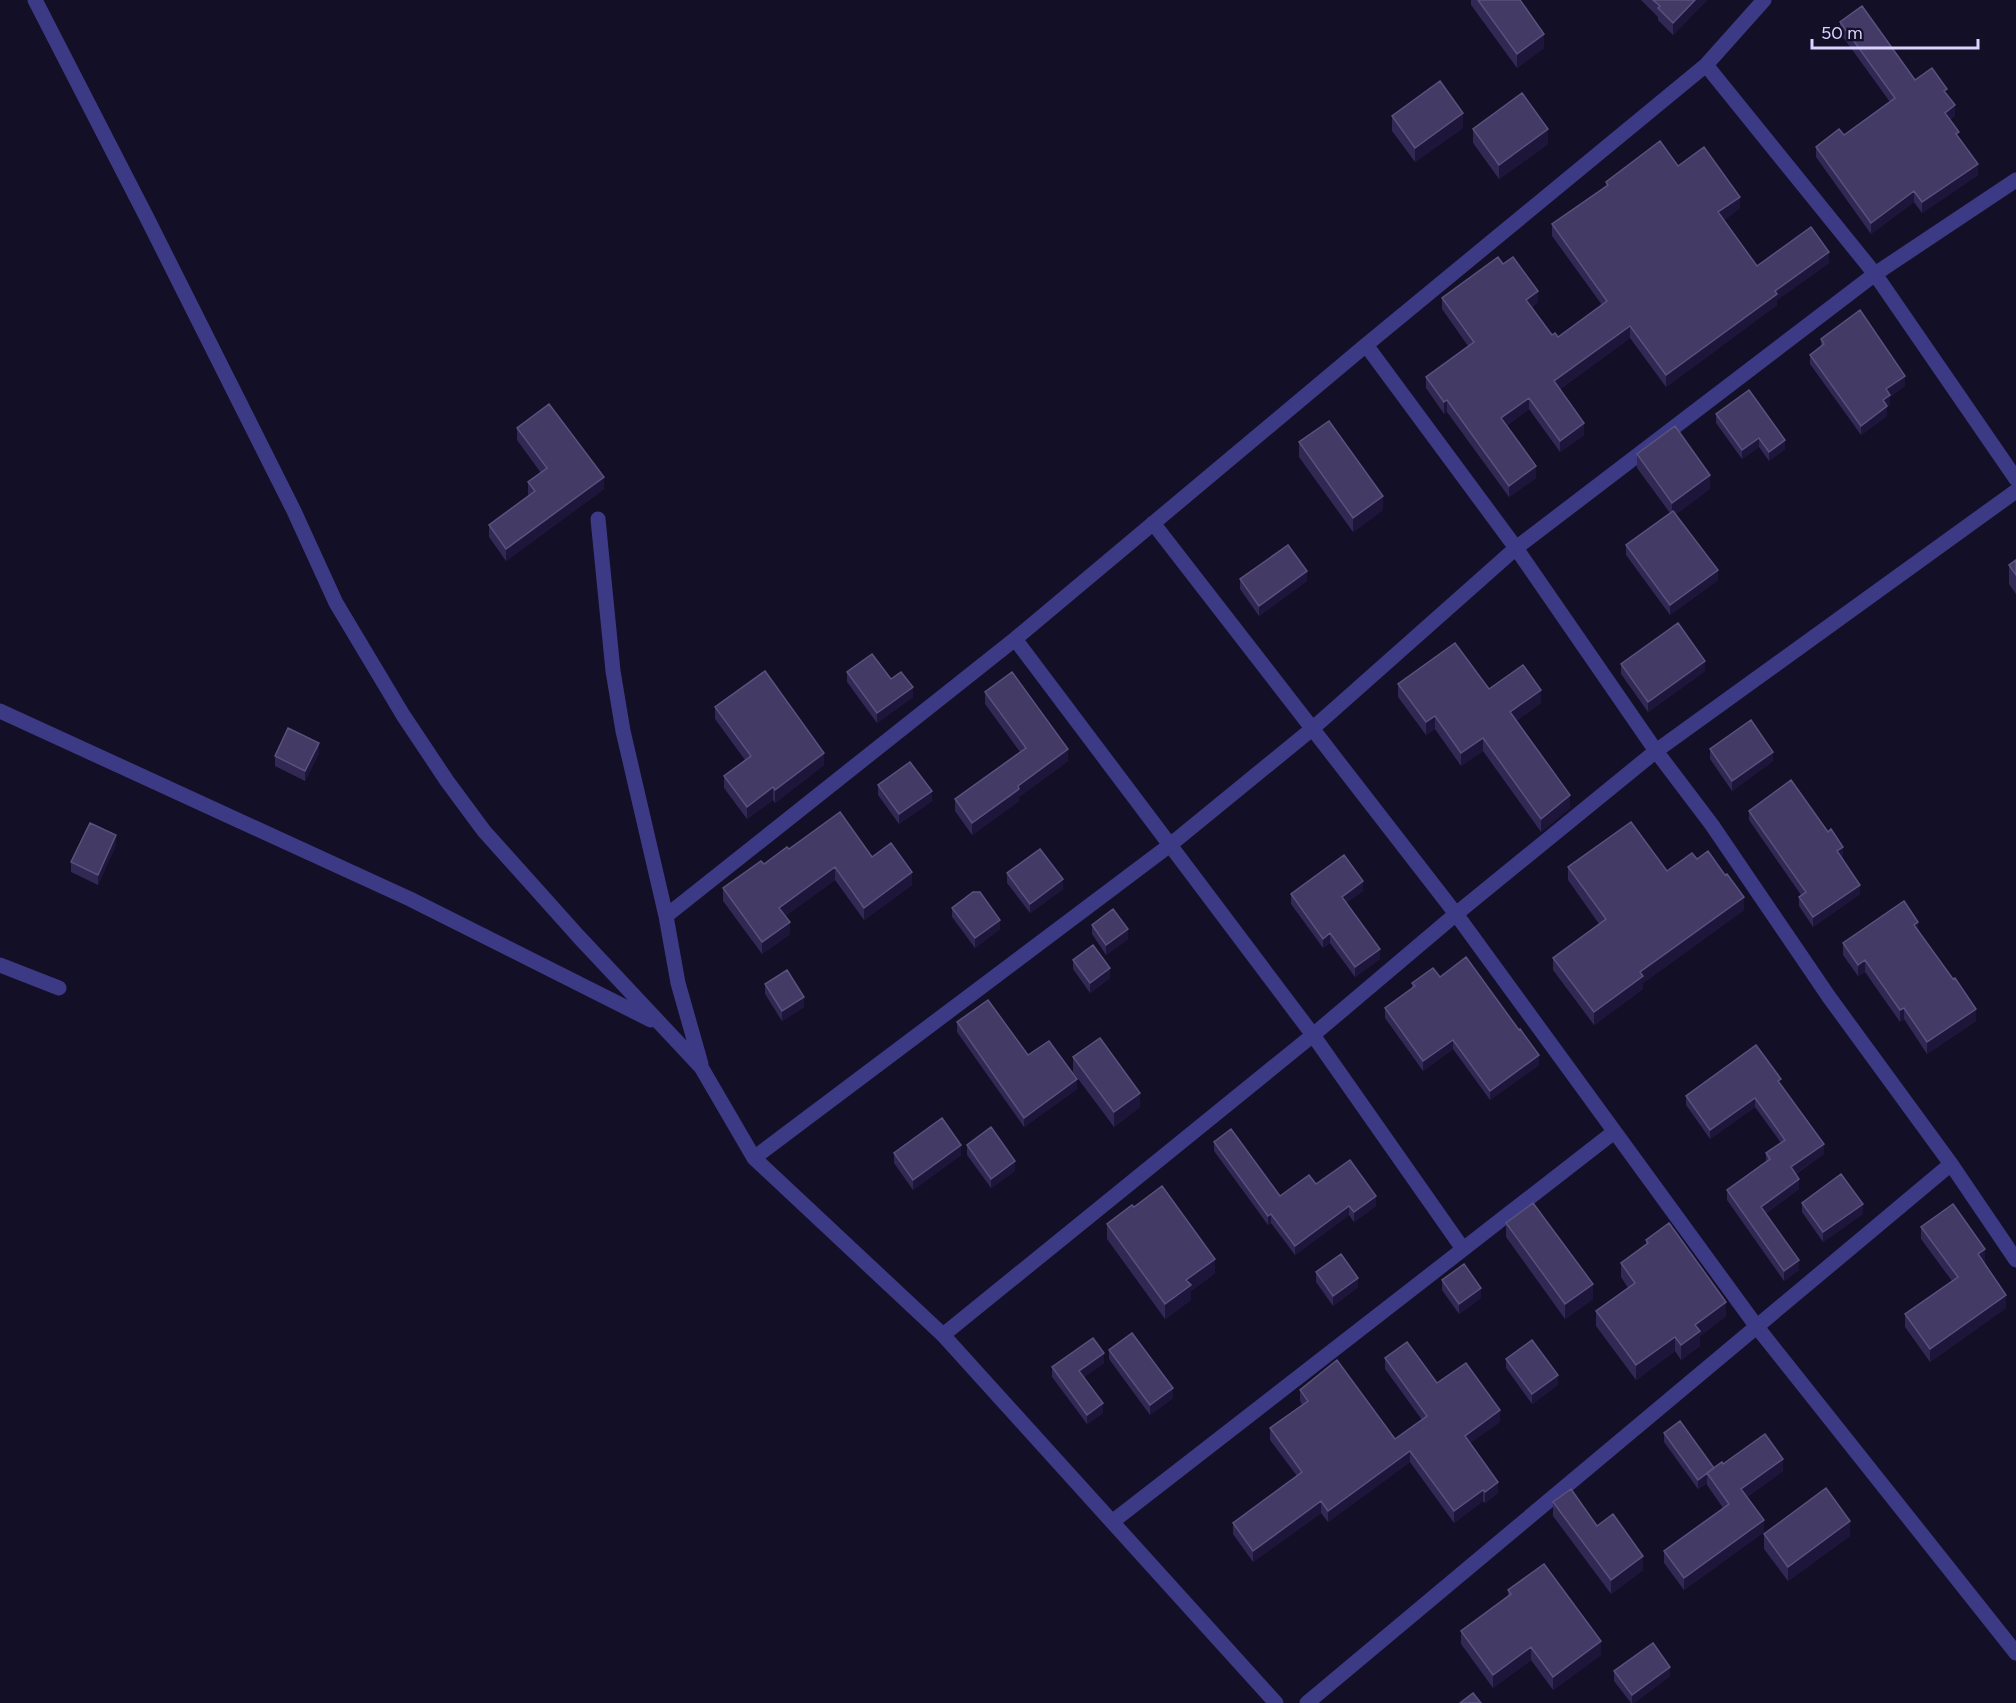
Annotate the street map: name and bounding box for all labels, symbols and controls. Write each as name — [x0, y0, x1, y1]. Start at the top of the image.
scale bar — [1812, 12, 1978, 50]
text: 50 m — [1821, 22, 1863, 44]

